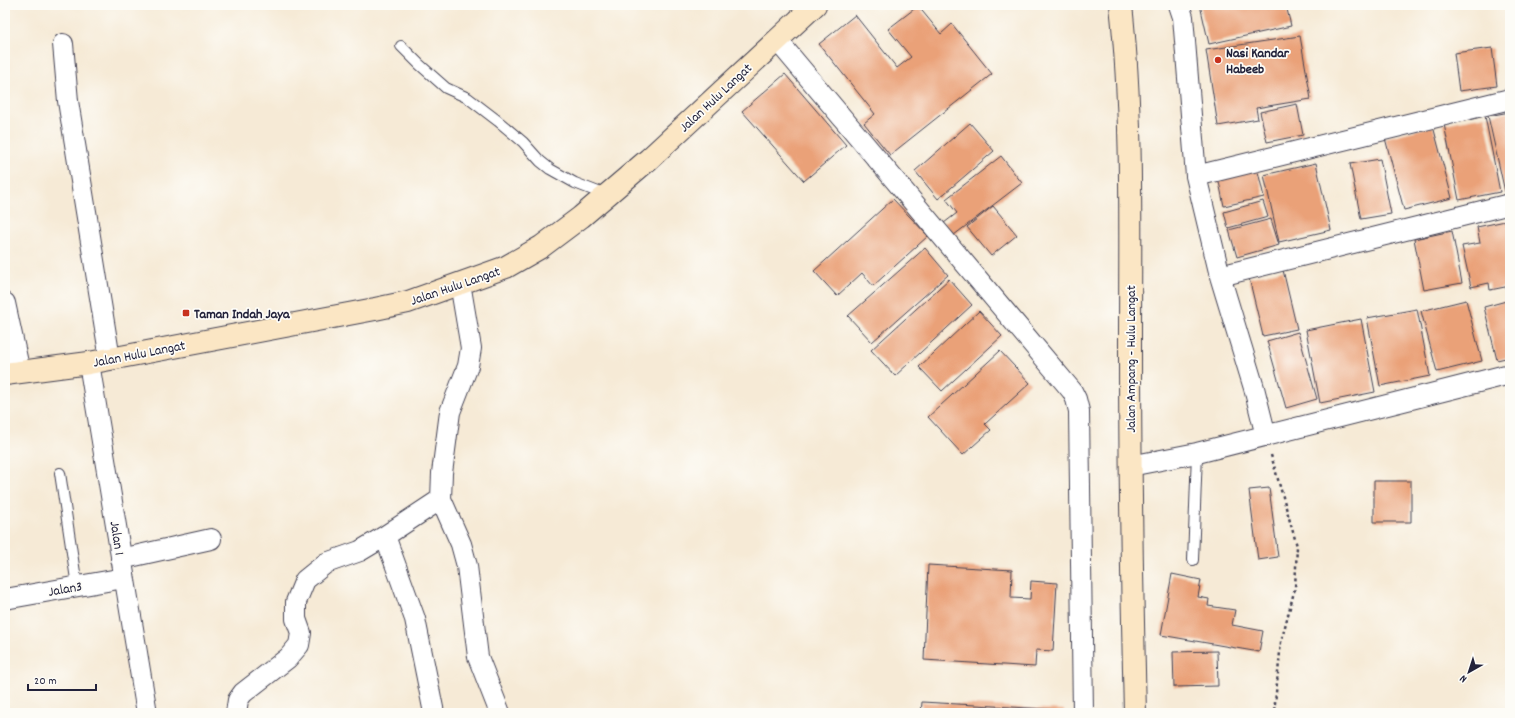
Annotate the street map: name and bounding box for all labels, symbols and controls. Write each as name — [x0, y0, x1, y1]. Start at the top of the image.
place label: Nasi Kandar Habeeb — [1226, 44, 1290, 80]
marker: Nasi Kandar Habeeb — [1213, 55, 1223, 65]
street label: Jalan Hulu Langat — [675, 59, 757, 138]
street label: Jalan Hulu Langat — [408, 262, 503, 312]
street label: Jalan Ampang - Hulu Langat — [1122, 285, 1142, 433]
place label: Taman Indah Jaya — [194, 305, 291, 325]
marker: Taman Indah Jaya — [181, 308, 191, 318]
street label: Jalan Hulu Langat — [92, 336, 187, 374]
street label: Jalan 1 — [103, 520, 129, 557]
street label: Jalan3 — [47, 577, 84, 603]
north arrow — [1449, 652, 1489, 692]
scale bar — [28, 666, 96, 692]
text: N — [1456, 670, 1471, 686]
text: 20 m — [34, 673, 57, 690]

